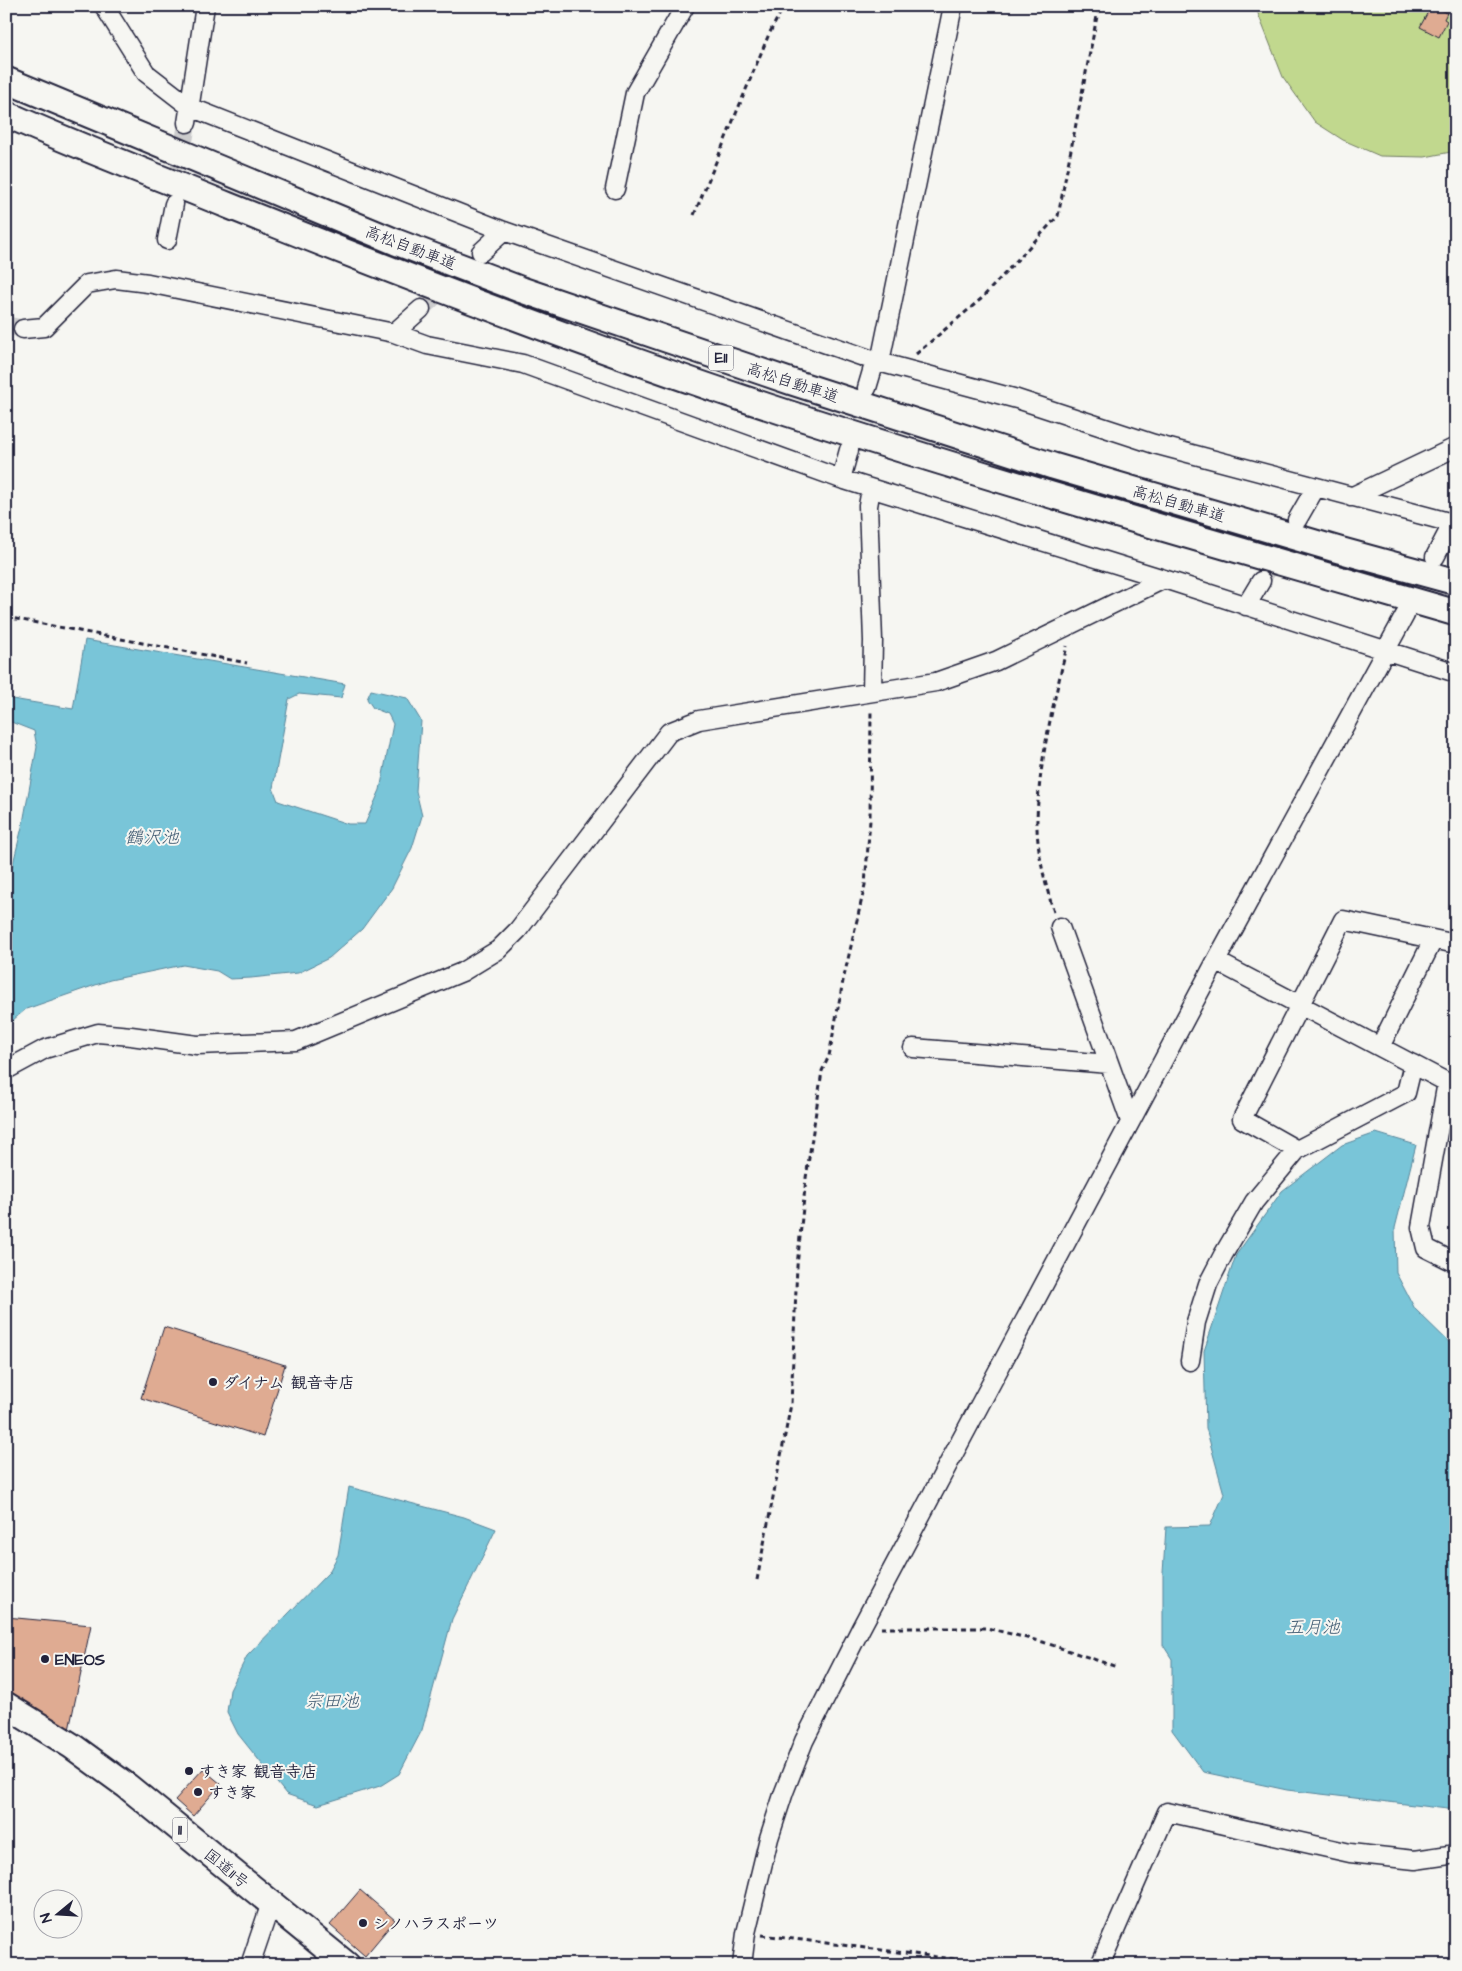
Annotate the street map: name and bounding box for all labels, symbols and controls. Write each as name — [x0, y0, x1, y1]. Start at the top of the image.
street label: 高松自動車道 — [362, 220, 459, 275]
road number: E11 — [708, 346, 734, 370]
street label: 高松自動車道 — [744, 358, 842, 408]
street label: 高松自動車道 — [1130, 480, 1228, 528]
water label: 鶴沢池 — [125, 825, 180, 850]
place label: ダイナム 観音寺店 — [223, 1372, 355, 1394]
marker: ダイナム 観音寺店 — [207, 1376, 219, 1388]
water label: 五月池 — [1286, 1615, 1341, 1640]
place label: ENEOS — [55, 1649, 106, 1671]
marker: ENEOS — [39, 1653, 51, 1665]
water label: 宗田池 — [305, 1689, 360, 1714]
place label: すき家 観音寺店 — [199, 1761, 317, 1783]
marker: すき家 観音寺店 — [183, 1765, 195, 1777]
place label: すき家 — [208, 1782, 256, 1804]
marker: すき家 — [192, 1786, 204, 1798]
road number: 11 — [172, 1818, 188, 1842]
street label: 国道11号 — [199, 1844, 254, 1894]
north arrow — [32, 1888, 82, 1938]
text: N — [36, 1910, 57, 1925]
place label: シノハラスポーツ — [373, 1913, 499, 1935]
marker: シノハラスポーツ — [357, 1917, 369, 1929]

